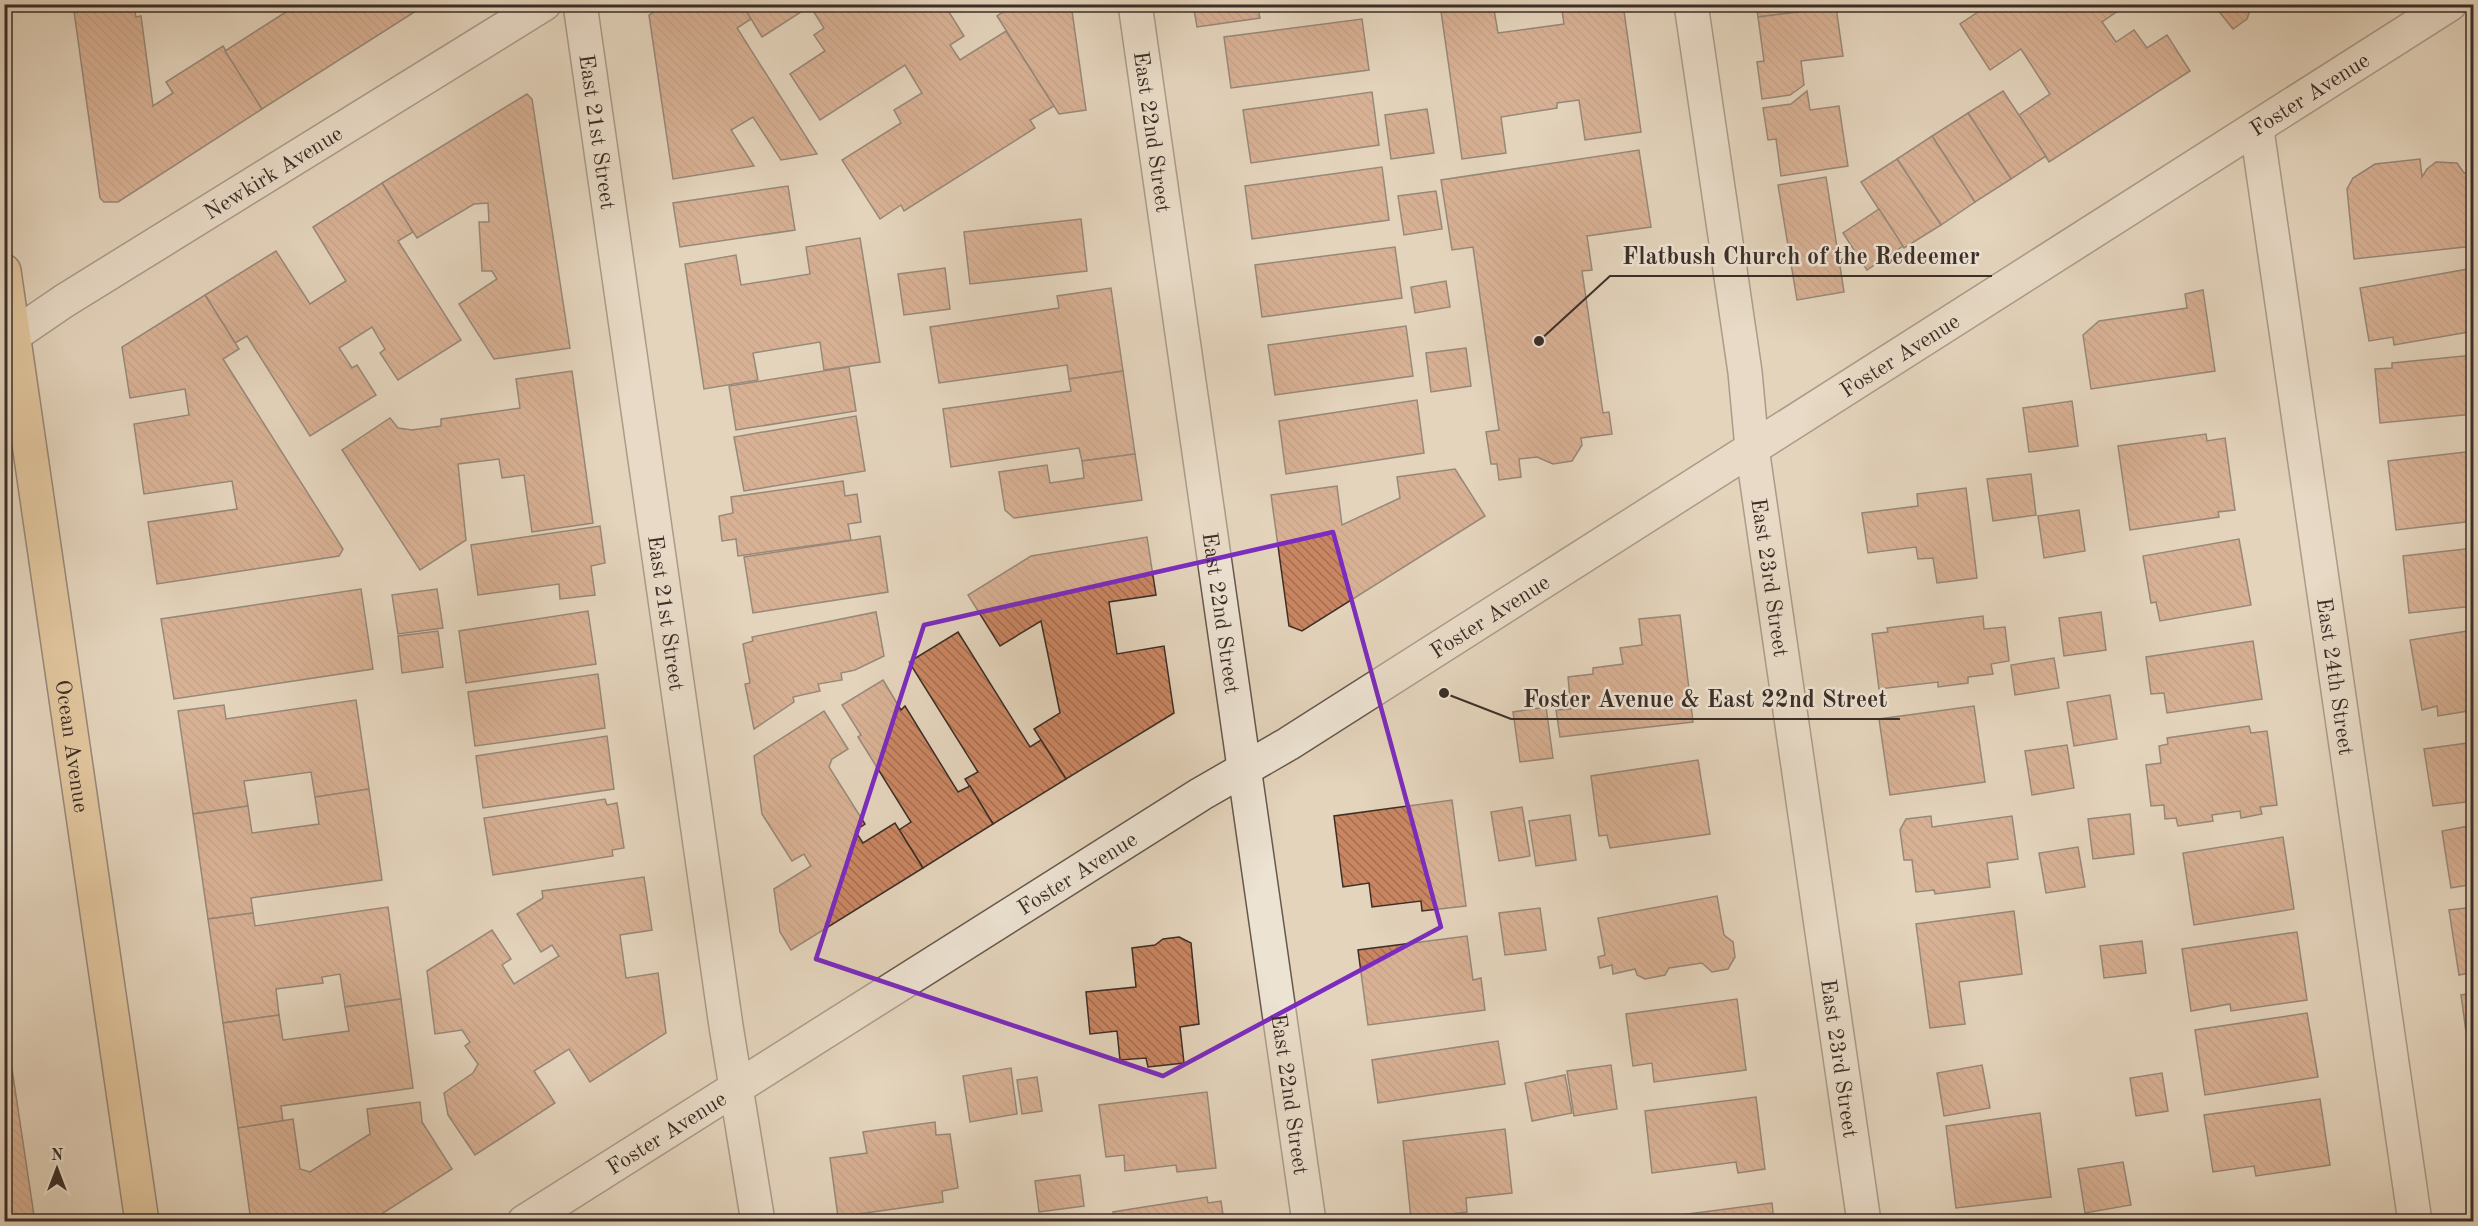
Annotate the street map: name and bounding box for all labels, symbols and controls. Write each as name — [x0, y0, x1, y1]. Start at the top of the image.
street label: Foster Avenue — [2247, 49, 2374, 141]
street label: East 22nd Street — [1129, 50, 1174, 214]
street label: East 21st Street — [574, 53, 618, 211]
street label: Newkirk Avenue — [201, 123, 347, 225]
callout: Flatbush Church of the Redeemer — [1610, 234, 1992, 276]
text: Flatbush Church of the Redeemer — [1622, 246, 1980, 270]
street label: Foster Avenue — [1837, 310, 1964, 402]
street label: East 23rd Street — [1746, 497, 1791, 658]
street label: East 22nd Street — [1198, 531, 1242, 695]
street label: East 21st Street — [643, 534, 687, 692]
street label: Foster Avenue — [1427, 571, 1554, 663]
street label: East 24th Street — [2312, 596, 2356, 757]
callout: Foster Avenue & East 22nd Street — [1511, 677, 1900, 719]
street label: Ocean Avenue — [50, 678, 91, 814]
text: Foster Avenue & East 22nd Street — [1523, 689, 1887, 713]
street label: Foster Avenue — [1014, 828, 1142, 920]
street label: East 23rd Street — [1816, 978, 1861, 1139]
street label: East 22nd Street — [1266, 1012, 1311, 1176]
street label: Foster Avenue — [603, 1088, 731, 1180]
north arrow — [27, 1139, 87, 1199]
text: N — [51, 1148, 64, 1164]

